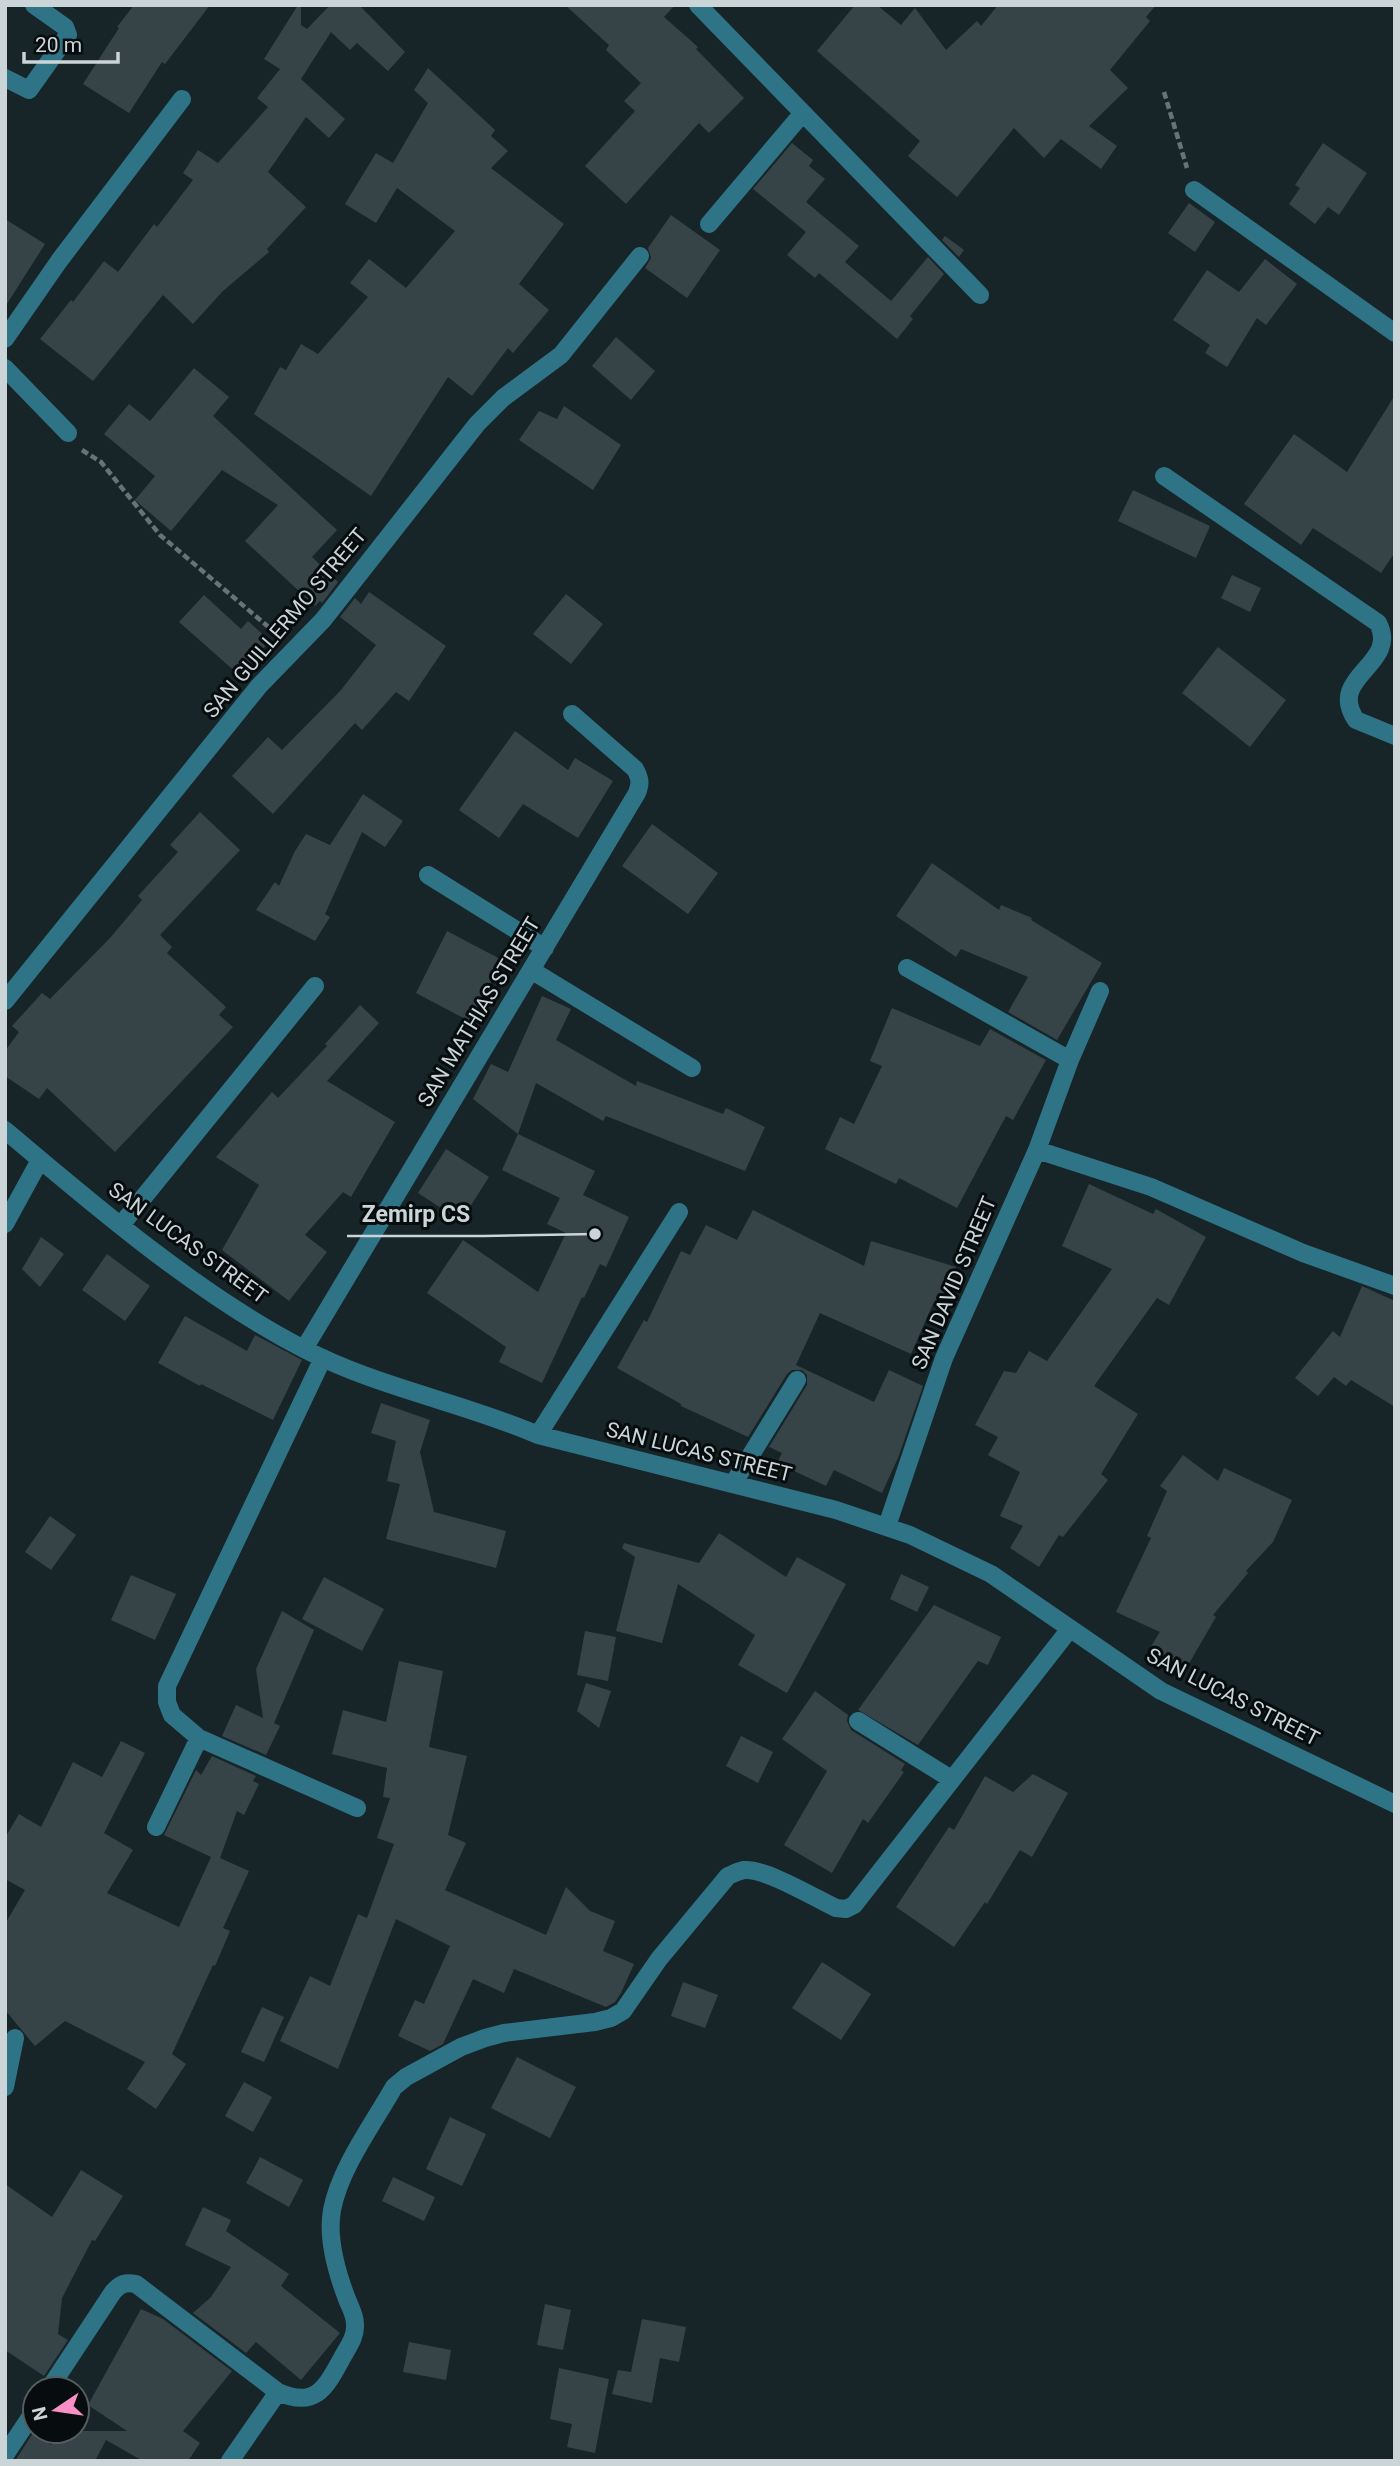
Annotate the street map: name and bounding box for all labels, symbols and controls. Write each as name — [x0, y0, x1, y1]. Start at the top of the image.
scale bar — [24, 21, 119, 65]
text: 20 m — [35, 33, 82, 57]
street label: SAN GUILLERMO STREET — [199, 523, 372, 723]
street label: SAN MATHIAS STREET — [413, 913, 545, 1111]
street label: SAN LUCAS STREET — [104, 1177, 272, 1309]
callout: Zemirp CS — [347, 1192, 484, 1236]
street label: SAN DAVID STREET — [907, 1193, 1001, 1373]
text: Zemirp CS — [362, 1201, 470, 1228]
street label: SAN LUCAS STREET — [604, 1417, 795, 1487]
street label: SAN LUCAS STREET — [1143, 1643, 1324, 1751]
north arrow — [21, 2375, 91, 2445]
text: N — [27, 2405, 53, 2423]

